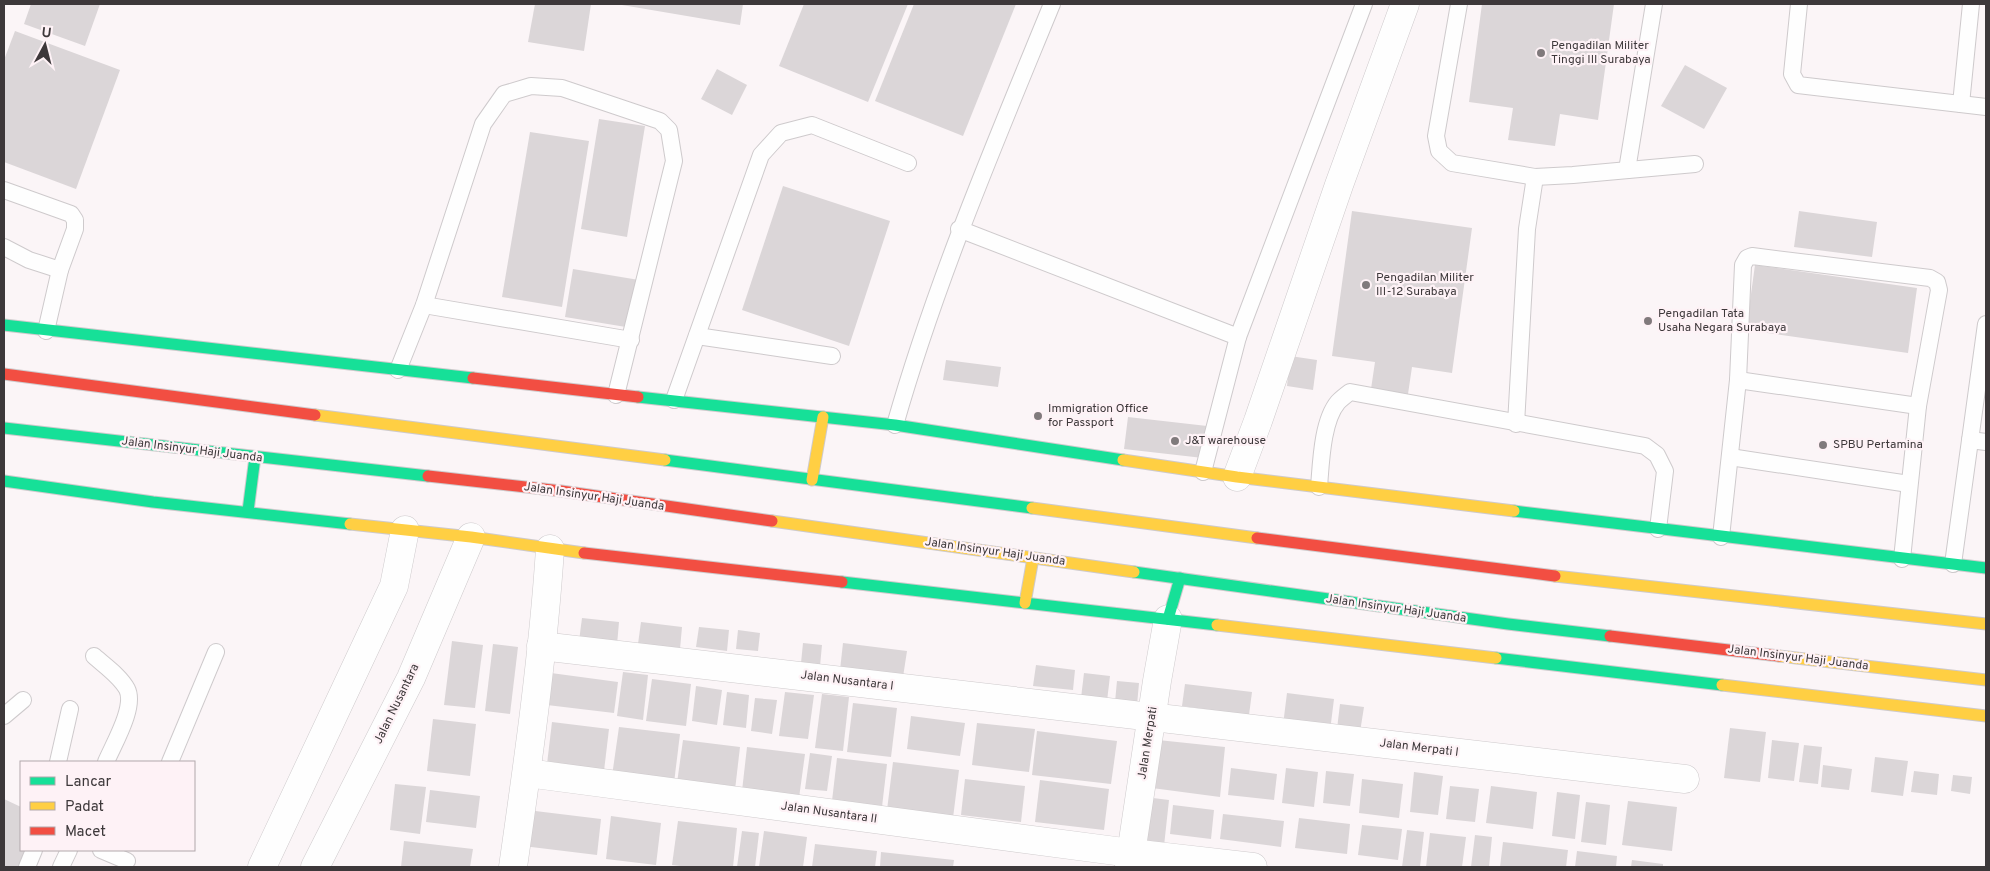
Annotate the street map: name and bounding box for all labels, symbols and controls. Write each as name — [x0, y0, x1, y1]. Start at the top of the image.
north arrow — [20, 20, 70, 70]
text: U — [40, 25, 52, 43]
place label: Pengadilan Militer Tinggi III Surabaya — [1551, 38, 1651, 68]
marker: Pengadilan Militer Tinggi III Surabaya — [1535, 47, 1547, 59]
place label: Pengadilan Militer III-12 Surabaya — [1376, 270, 1474, 300]
marker: Pengadilan Militer III-12 Surabaya — [1360, 279, 1372, 291]
place label: Pengadilan Tata Usaha Negara Surabaya — [1658, 306, 1786, 336]
marker: Pengadilan Tata Usaha Negara Surabaya — [1642, 315, 1654, 327]
place label: Immigration Office for Passport — [1048, 401, 1148, 431]
marker: Immigration Office for Passport — [1032, 410, 1044, 422]
street label: Jalan Insinyur Haji Juanda — [121, 433, 263, 467]
place label: J&T warehouse — [1185, 433, 1266, 449]
marker: J&T warehouse — [1169, 435, 1181, 447]
place label: SPBU Pertamina — [1833, 437, 1923, 453]
marker: SPBU Pertamina — [1817, 439, 1829, 451]
street label: Jalan Insinyur Haji Juanda — [523, 479, 665, 515]
street label: Jalan Insinyur Haji Juanda — [924, 534, 1066, 570]
street label: Jalan Insinyur Haji Juanda — [1325, 591, 1467, 627]
street label: Jalan Insinyur Haji Juanda — [1727, 641, 1869, 675]
street label: Jalan Nusantara — [371, 661, 423, 747]
street label: Jalan Nusantara I — [800, 667, 894, 695]
street label: Jalan Merpati — [1134, 706, 1162, 780]
street label: Jalan Merpati I — [1379, 735, 1459, 761]
legend — [20, 761, 195, 851]
text: Lancar — [65, 773, 112, 792]
text: Padat — [65, 798, 104, 817]
street label: Jalan Nusantara II — [780, 798, 878, 828]
text: Macet — [65, 823, 106, 842]

